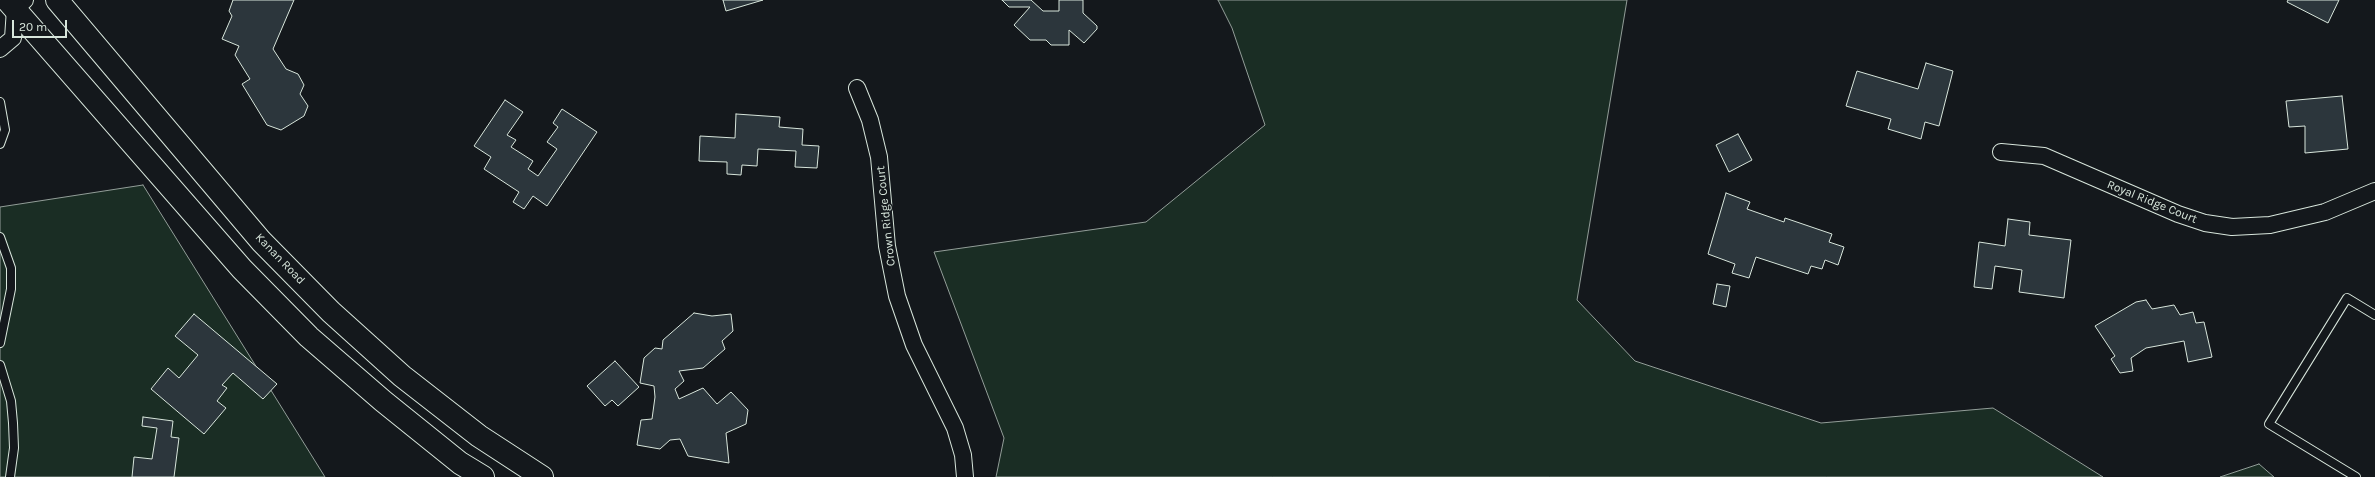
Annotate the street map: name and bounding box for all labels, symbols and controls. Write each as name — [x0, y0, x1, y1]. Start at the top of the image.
scale bar — [14, 12, 69, 38]
text: 20 m — [19, 20, 47, 34]
street label: Crown Ridge Court — [874, 165, 898, 267]
street label: Royal Ridge Court — [2105, 177, 2199, 227]
street label: Kanan Road — [252, 230, 308, 288]

